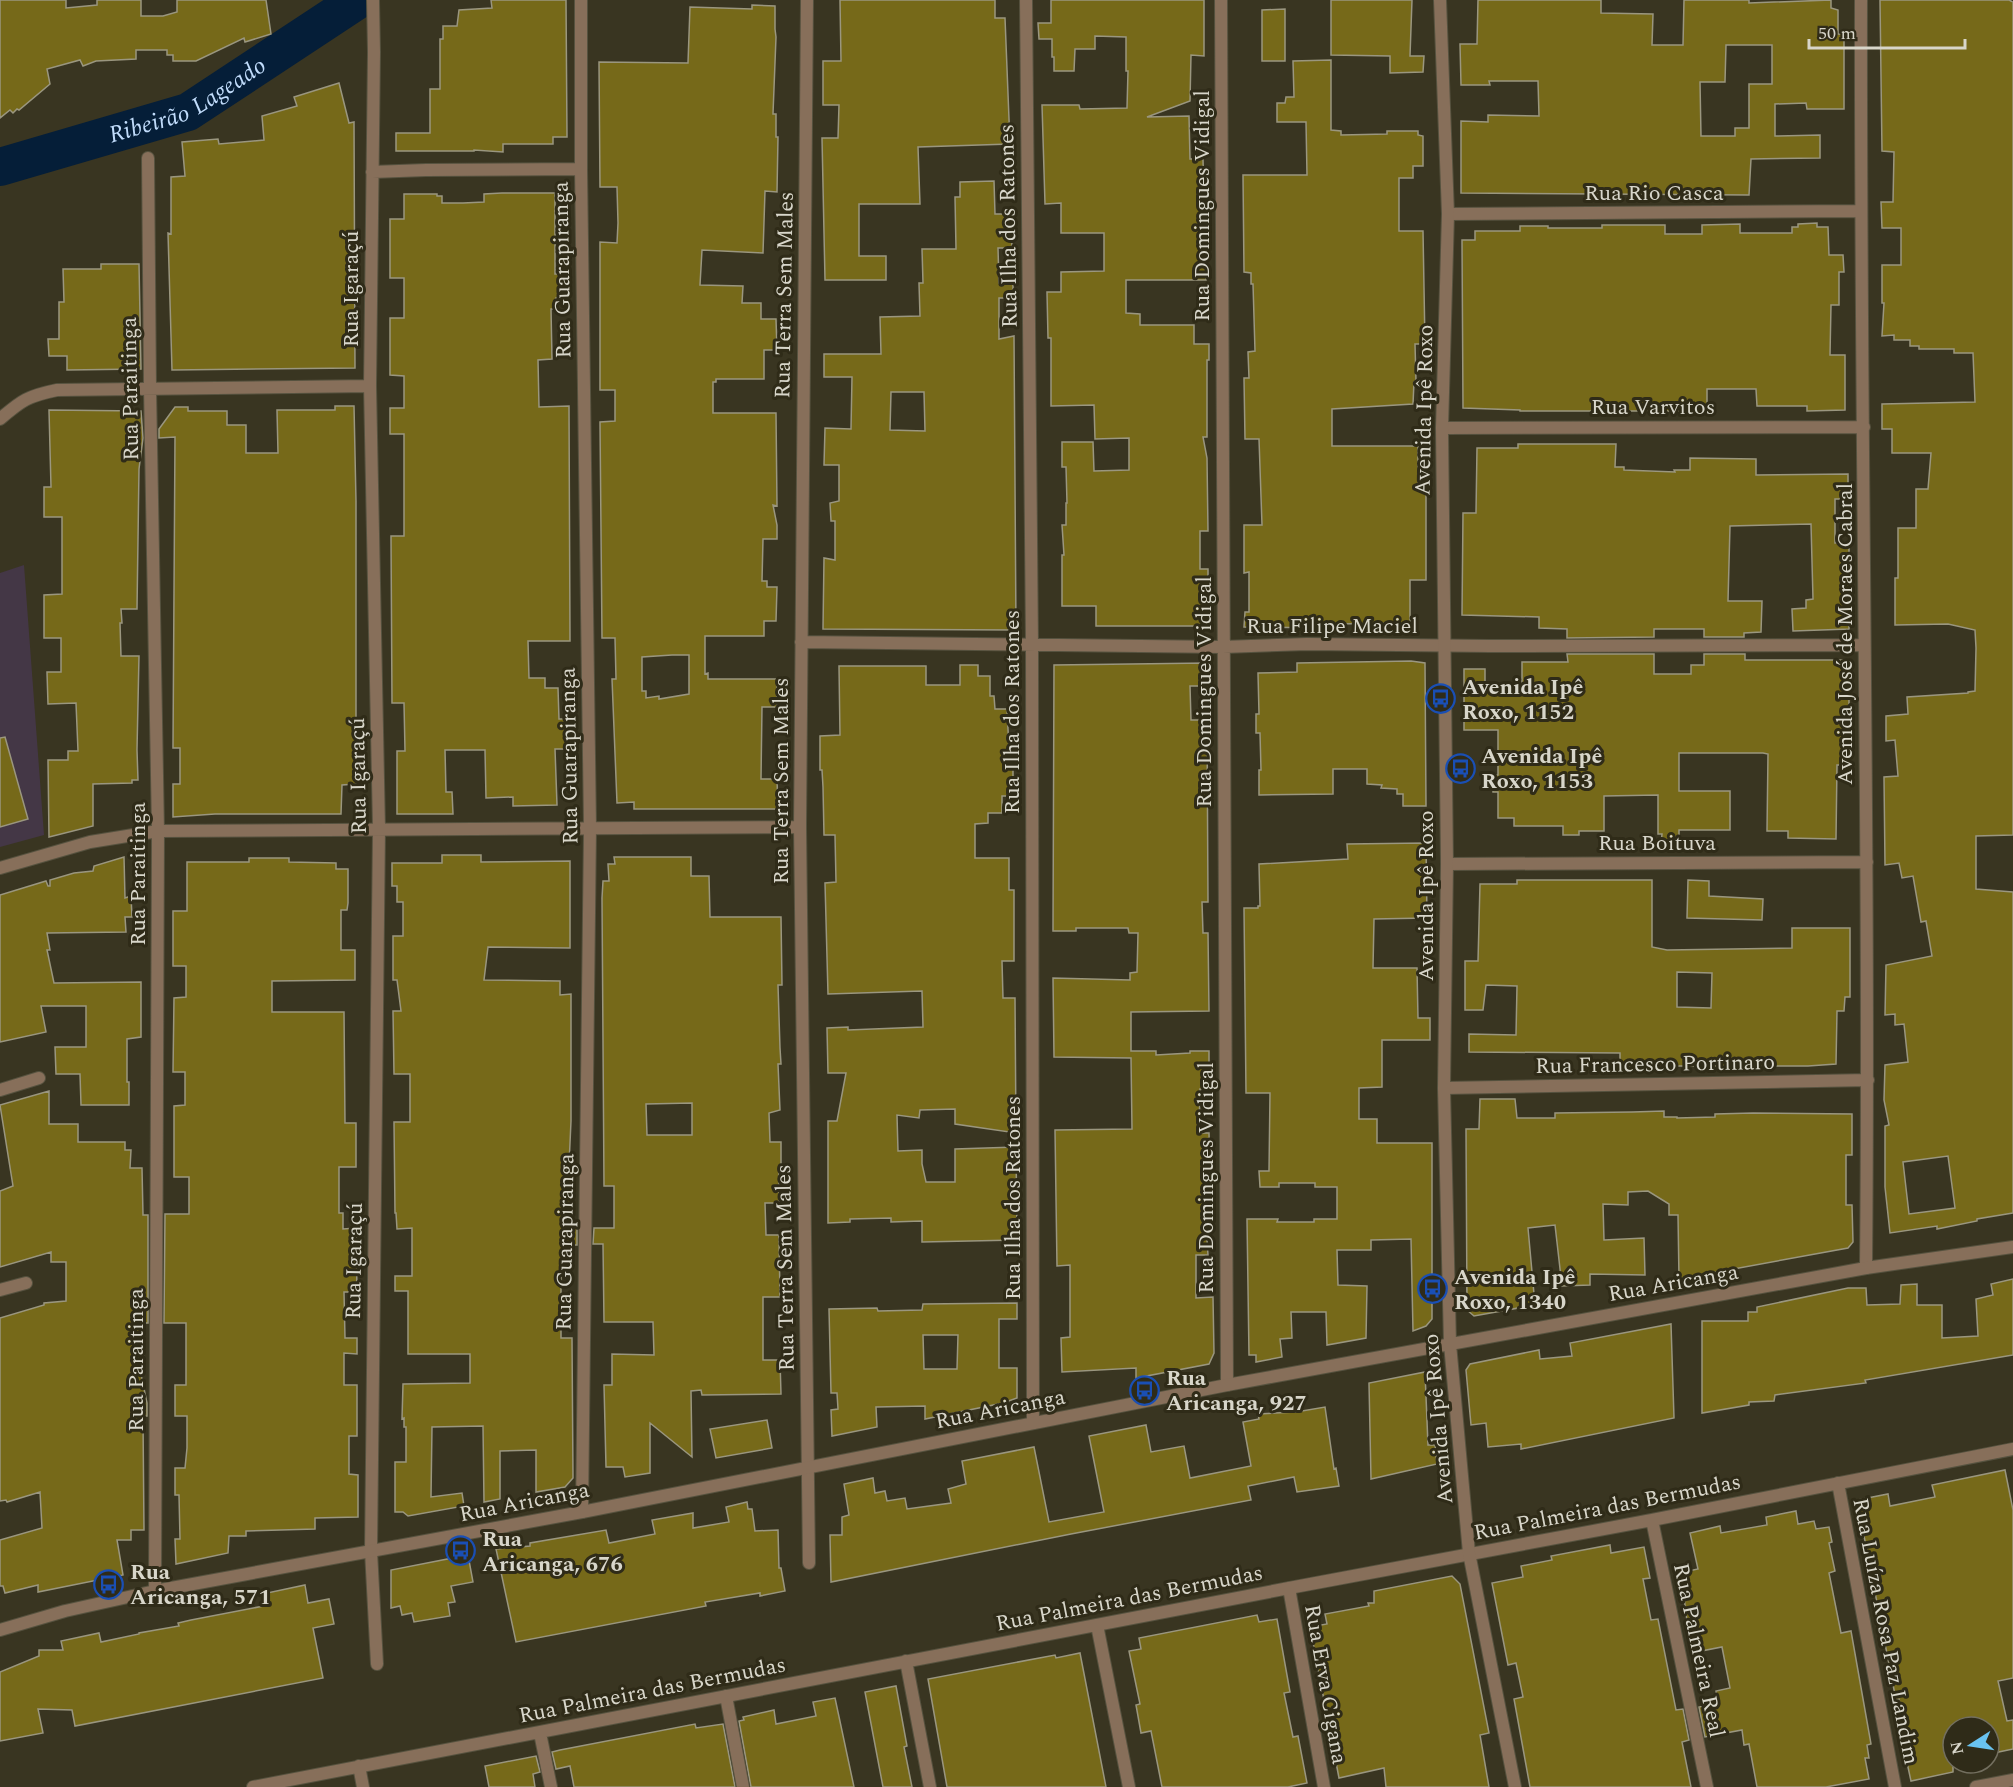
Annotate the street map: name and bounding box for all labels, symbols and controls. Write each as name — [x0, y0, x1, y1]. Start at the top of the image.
scale bar — [1809, 12, 1965, 50]
text: 50 m — [1818, 20, 1856, 47]
water label: Ribeirão Lageado — [105, 48, 274, 153]
street label: Rua Domingues Vidigal — [1186, 90, 1219, 322]
street label: Rua Ilha dos Ratones — [990, 123, 1027, 328]
street label: Rua Rio Casca — [1584, 177, 1724, 210]
street label: Rua Guarapiranga — [544, 181, 581, 359]
street label: Rua Terra Sem Males — [766, 191, 803, 399]
street label: Rua Igaraçú — [335, 231, 368, 347]
street label: Rua Paraitinga — [113, 316, 148, 461]
street label: Avenida Ipê Roxo — [1407, 324, 1442, 496]
street label: Rua Varvitos — [1591, 391, 1715, 424]
street label: Avenida José de Moraes Cabral — [1829, 483, 1862, 785]
street label: Rua Domingues Vidigal — [1188, 576, 1221, 808]
street label: Rua Ilha dos Ratones — [996, 610, 1029, 814]
street label: Rua Filipe Maciel — [1246, 610, 1418, 643]
street label: Rua Guarapiranga — [551, 667, 588, 845]
place label: Avenida Ipê Roxo, 1152 — [1462, 671, 1583, 729]
street label: Rua Terra Sem Males — [765, 677, 798, 885]
bus stop icon: Avenida Ipê Roxo, 1152 — [1425, 683, 1457, 715]
street label: Rua Igaraçú — [341, 717, 376, 835]
place label: Avenida Ipê Roxo, 1153 — [1481, 740, 1602, 798]
bus stop icon: Avenida Ipê Roxo, 1153 — [1444, 752, 1476, 784]
street label: Rua Paraitinga — [122, 802, 155, 946]
street label: Avenida Ipê Roxo — [1410, 810, 1443, 982]
street label: Rua Boituva — [1598, 827, 1716, 860]
street label: Rua Francesco Portinaro — [1535, 1046, 1775, 1083]
street label: Rua Domingues Vidigal — [1190, 1062, 1223, 1294]
street label: Rua Ilha dos Ratones — [997, 1096, 1030, 1300]
street label: Rua Guarapiranga — [547, 1153, 584, 1331]
street label: Rua Terra Sem Males — [767, 1164, 804, 1372]
street label: Rua Igaraçú — [337, 1202, 372, 1320]
street label: Rua Aricanga — [1605, 1256, 1741, 1311]
place label: Avenida Ipê Roxo, 1340 — [1454, 1261, 1575, 1319]
bus stop icon: Avenida Ipê Roxo, 1340 — [1417, 1273, 1449, 1305]
street label: Rua Paraitinga — [120, 1288, 153, 1432]
street label: Avenida Ipê Roxo — [1415, 1332, 1462, 1506]
place label: Rua Aricanga, 927 — [1166, 1362, 1307, 1420]
bus stop icon: Rua Aricanga, 927 — [1129, 1374, 1161, 1406]
street label: Rua Aricanga — [932, 1381, 1068, 1438]
street label: Rua Palmeira das Bermudas — [1471, 1465, 1744, 1550]
street label: Rua Aricanga — [456, 1474, 592, 1531]
street label: Rua Luíza Rosa Paz Landim — [1843, 1495, 1928, 1768]
place label: Rua Aricanga, 676 — [482, 1523, 623, 1581]
bus stop icon: Rua Aricanga, 676 — [445, 1535, 477, 1567]
place label: Rua Aricanga, 571 — [130, 1556, 271, 1614]
street label: Rua Palmeira das Bermudas — [993, 1556, 1266, 1641]
street label: Rua Palmeira Real — [1664, 1560, 1733, 1741]
bus stop icon: Rua Aricanga, 571 — [93, 1568, 125, 1600]
street label: Rua Erva Cigana — [1295, 1602, 1356, 1767]
street label: Rua Palmeira das Bermudas — [516, 1648, 789, 1733]
north arrow — [1941, 1715, 2001, 1775]
text: N — [1944, 1739, 1970, 1757]

